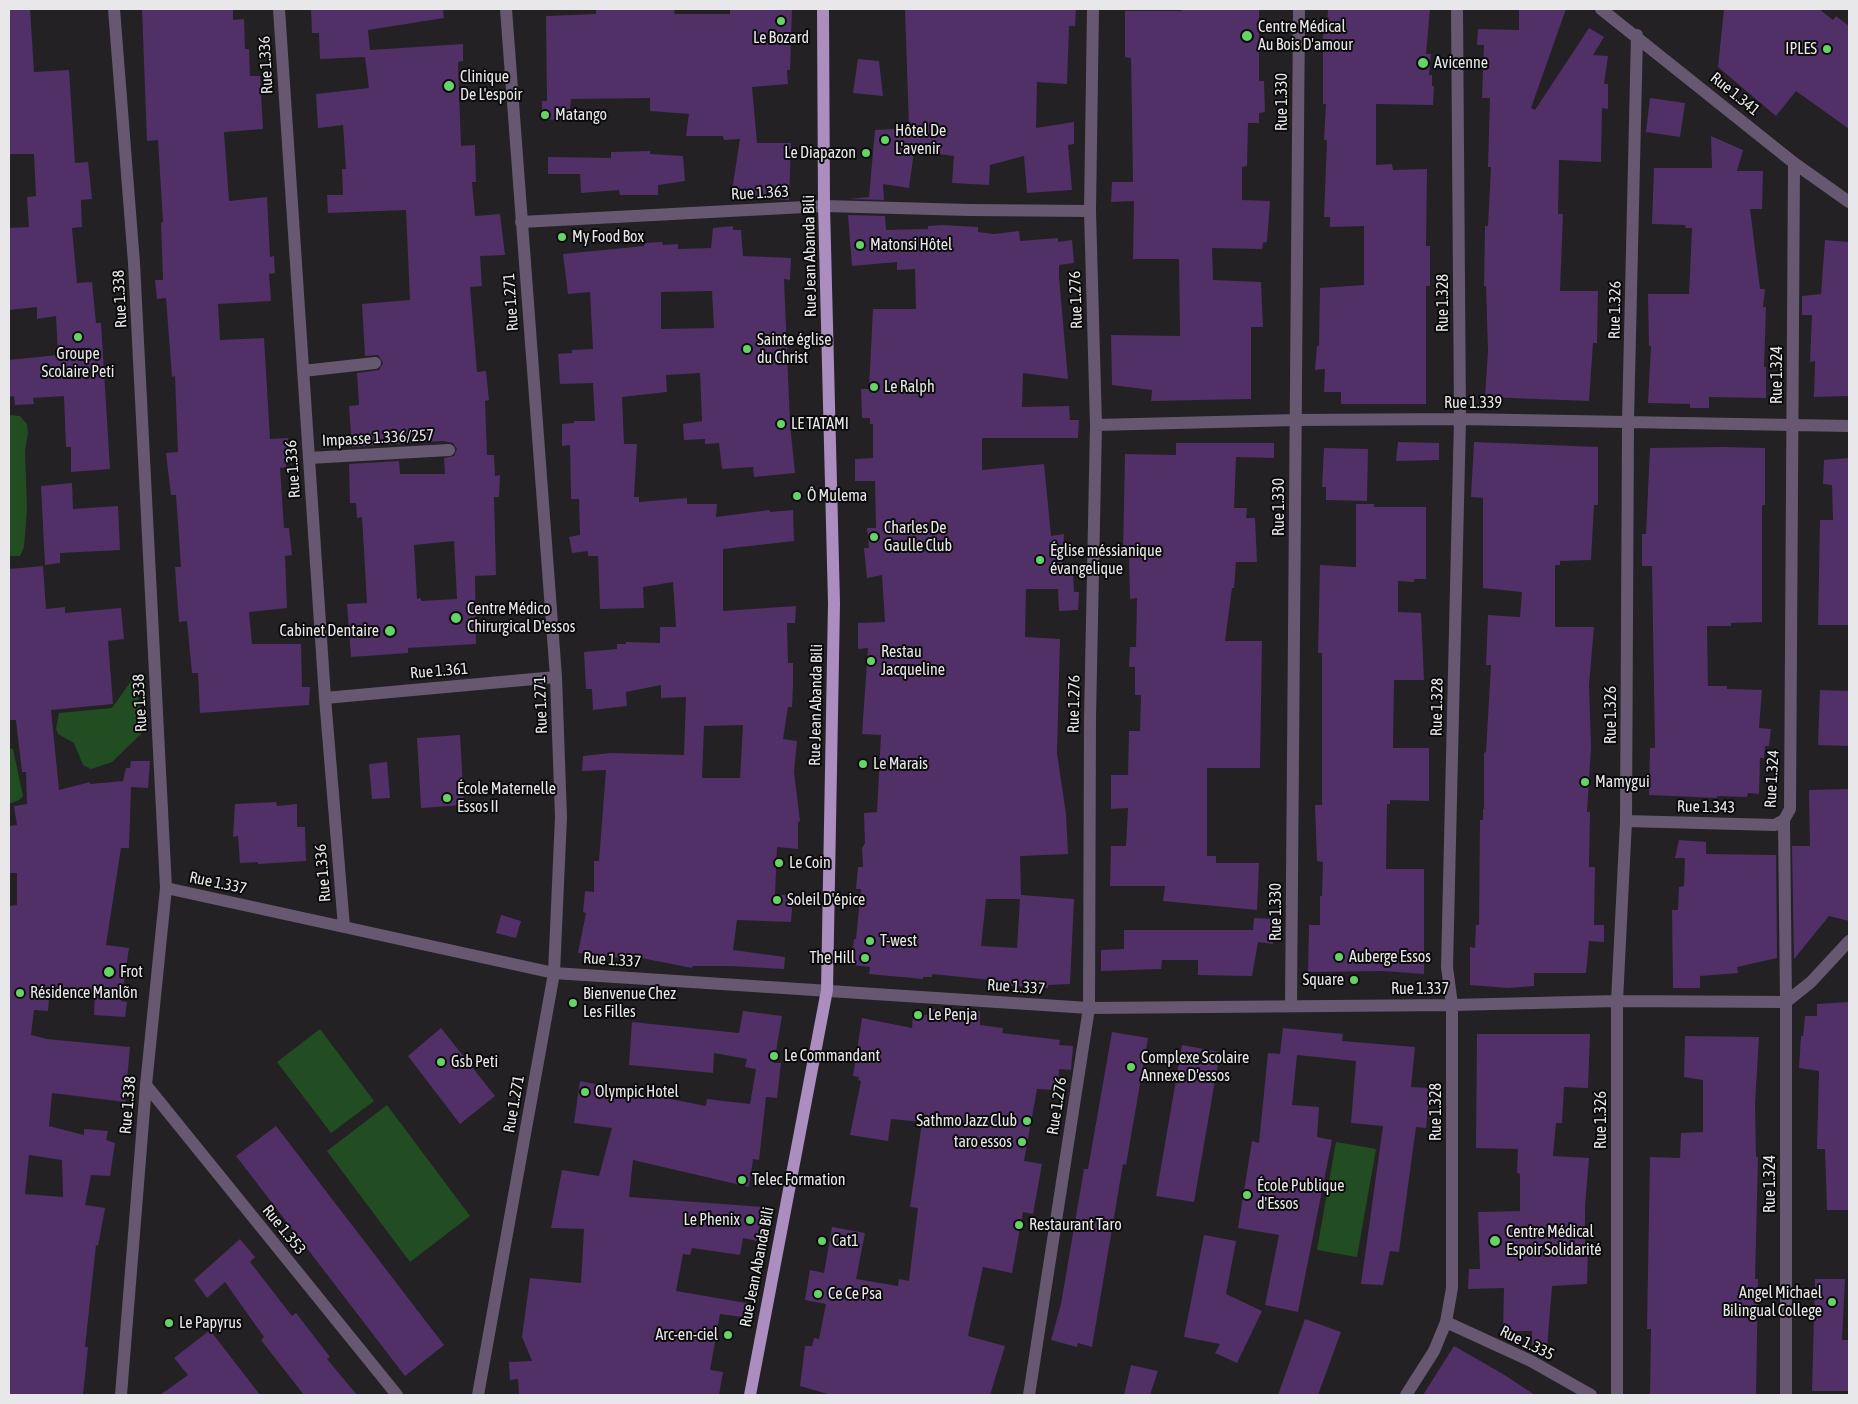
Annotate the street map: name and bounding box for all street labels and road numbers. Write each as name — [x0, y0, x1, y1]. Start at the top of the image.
street label: Rue 1.336 — [255, 35, 277, 95]
street label: Rue 1.341 — [1706, 68, 1764, 120]
street label: Rue 1.330 — [1272, 73, 1292, 131]
street label: Rue 1.363 — [730, 182, 790, 204]
street label: Rue Jean Abanda Bili — [799, 195, 821, 317]
street label: Rue 1.338 — [109, 269, 131, 329]
street label: Rue 1.276 — [1065, 271, 1087, 329]
street label: Rue 1.271 — [499, 272, 523, 332]
street label: Rue 1.328 — [1433, 274, 1453, 332]
street label: Rue 1.326 — [1605, 281, 1625, 339]
street label: Rue 1.324 — [1767, 346, 1787, 404]
street label: Rue 1.339 — [1444, 393, 1502, 413]
street label: Impasse 1.336/257 — [321, 425, 435, 451]
street label: Rue 1.336 — [281, 439, 305, 499]
street label: Rue 1.330 — [1269, 478, 1289, 536]
street label: Rue Jean Abanda Bili — [805, 644, 827, 766]
street label: Rue 1.361 — [409, 659, 469, 683]
street label: Rue 1.338 — [129, 673, 151, 733]
street label: Rue 1.276 — [1064, 675, 1084, 733]
street label: Rue 1.271 — [530, 676, 552, 734]
street label: Rue 1.328 — [1427, 678, 1447, 736]
street label: Rue 1.326 — [1601, 686, 1621, 744]
street label: Rue 1.324 — [1761, 749, 1783, 809]
street label: Rue 1.343 — [1677, 797, 1735, 817]
street label: Rue 1.336 — [311, 843, 335, 903]
street label: Rue 1.337 — [188, 868, 248, 898]
street label: Rue 1.330 — [1266, 883, 1286, 941]
street label: Rue 1.337 — [582, 948, 642, 972]
street label: Rue 1.337 — [986, 975, 1046, 999]
street label: Rue 1.337 — [1391, 979, 1449, 999]
street label: Rue 1.271 — [500, 1074, 528, 1134]
street label: Rue 1.338 — [116, 1075, 140, 1135]
street label: Rue 1.276 — [1043, 1076, 1071, 1136]
street label: Rue 1.328 — [1426, 1083, 1446, 1141]
street label: Rue 1.326 — [1591, 1091, 1611, 1149]
street label: Rue 1.324 — [1760, 1155, 1780, 1213]
street label: Rue 1.353 — [258, 1201, 310, 1259]
street label: Rue Jean Abanda Bili — [736, 1205, 778, 1329]
street label: Rue 1.335 — [1497, 1322, 1557, 1364]

